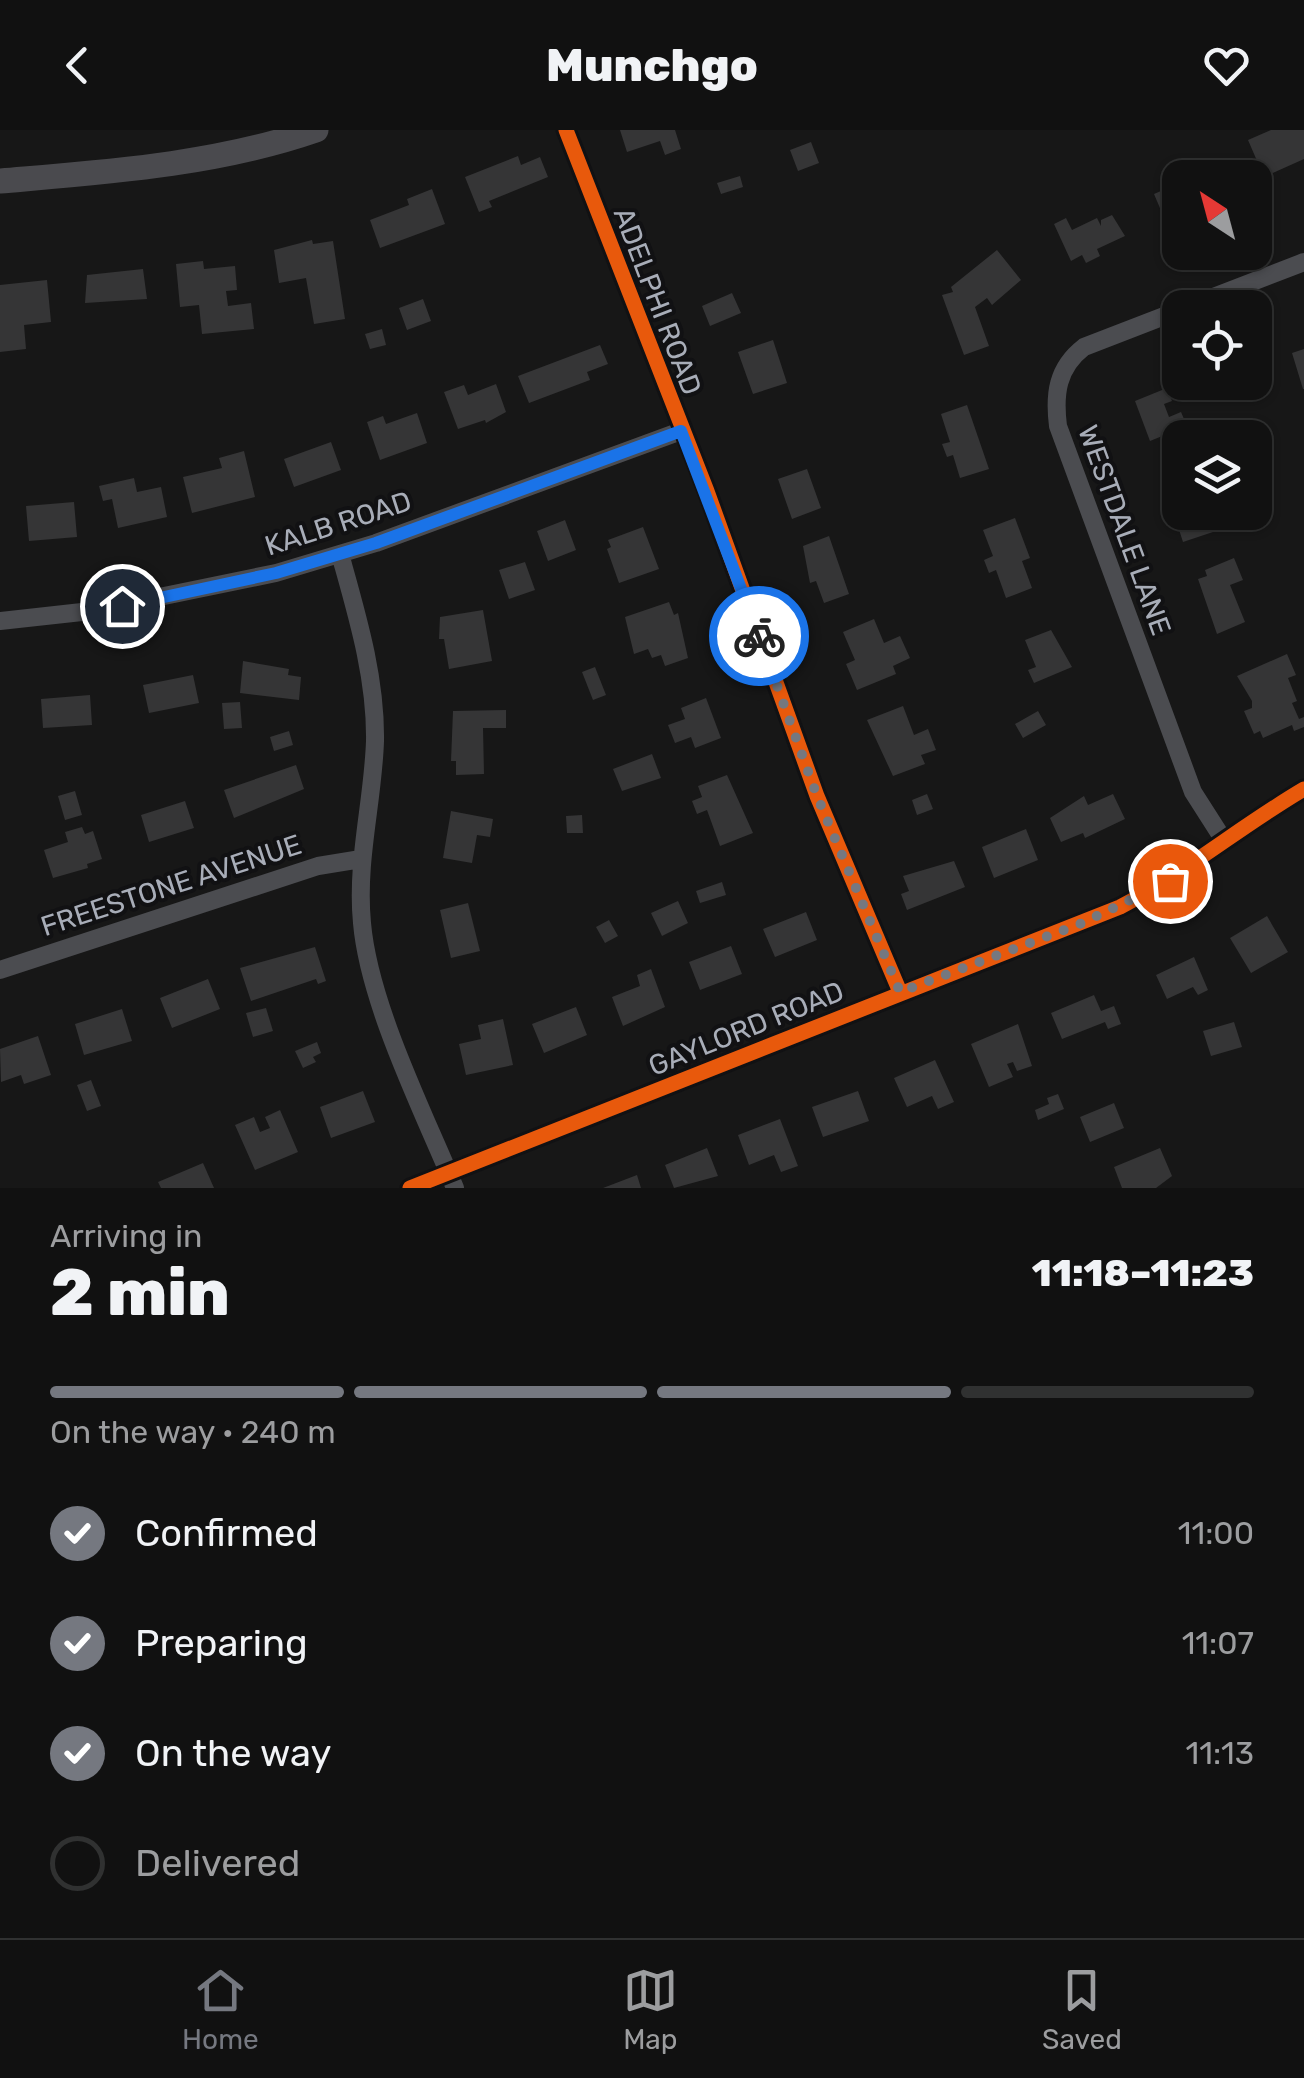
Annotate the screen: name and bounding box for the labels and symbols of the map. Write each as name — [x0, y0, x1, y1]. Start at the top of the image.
north arrow — [1162, 160, 1272, 270]
street label: ADELPHI ROAD — [607, 203, 708, 400]
street label: WESTDALE LANE — [1071, 421, 1178, 640]
street label: KALB ROAD — [261, 484, 415, 563]
pin — [80, 564, 165, 649]
courier — [709, 586, 809, 686]
street label: FREESTONE AVENUE — [37, 828, 306, 943]
pin — [1128, 839, 1213, 924]
street label: GAYLORD ROAD — [644, 974, 849, 1083]

